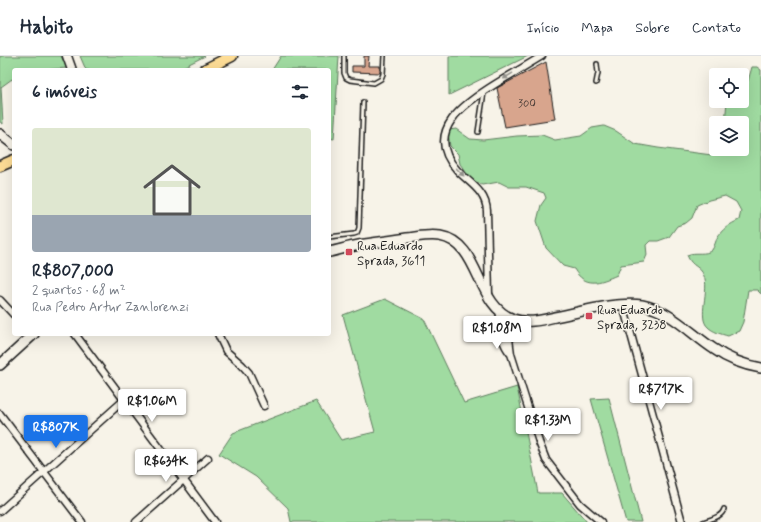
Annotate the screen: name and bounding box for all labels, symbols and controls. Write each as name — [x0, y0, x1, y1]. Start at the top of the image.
text: Habito — [20, 15, 73, 40]
text: Início — [526, 19, 559, 37]
text: Mapa — [581, 19, 613, 37]
text: Sobre — [635, 19, 670, 37]
text: Contato — [692, 19, 741, 37]
map controls — [709, 68, 749, 156]
button: locate — [709, 68, 749, 108]
one-way arrow — [503, 72, 513, 80]
text: 6 imóveis — [32, 81, 97, 103]
icon: filters — [289, 81, 311, 103]
house number: 300 — [518, 97, 536, 111]
button: layers — [709, 116, 749, 156]
icon: home — [136, 154, 208, 226]
one-way arrow — [455, 167, 465, 177]
place label: Rua Eduardo Sprada, 3611 — [357, 238, 425, 270]
marker: Rua Eduardo Sprada, 3611 — [344, 247, 354, 257]
text: R$807,000 — [32, 260, 114, 282]
text: 2 quartos · 68 m² — [32, 282, 125, 299]
text: Rua Pedro Artur Zanlorenzi — [32, 299, 189, 316]
place label: Rua Eduardo Sprada, 3238 — [597, 302, 667, 334]
marker: Rua Eduardo Sprada, 3238 — [584, 311, 594, 321]
pin: R$1.08M — [460, 316, 534, 350]
text: R$1.08M — [472, 320, 522, 337]
pin: R$717K — [628, 377, 694, 411]
text: R$717K — [638, 381, 684, 398]
pin: R$1.06M — [115, 389, 189, 423]
text: R$1.06M — [127, 393, 177, 410]
pin: R$1.33M — [511, 408, 585, 442]
text: R$1.33M — [525, 412, 571, 429]
pin: R$807K — [23, 415, 89, 449]
text: R$807K — [33, 419, 79, 436]
pin: R$634K — [133, 449, 199, 483]
text: R$634K — [144, 453, 188, 470]

